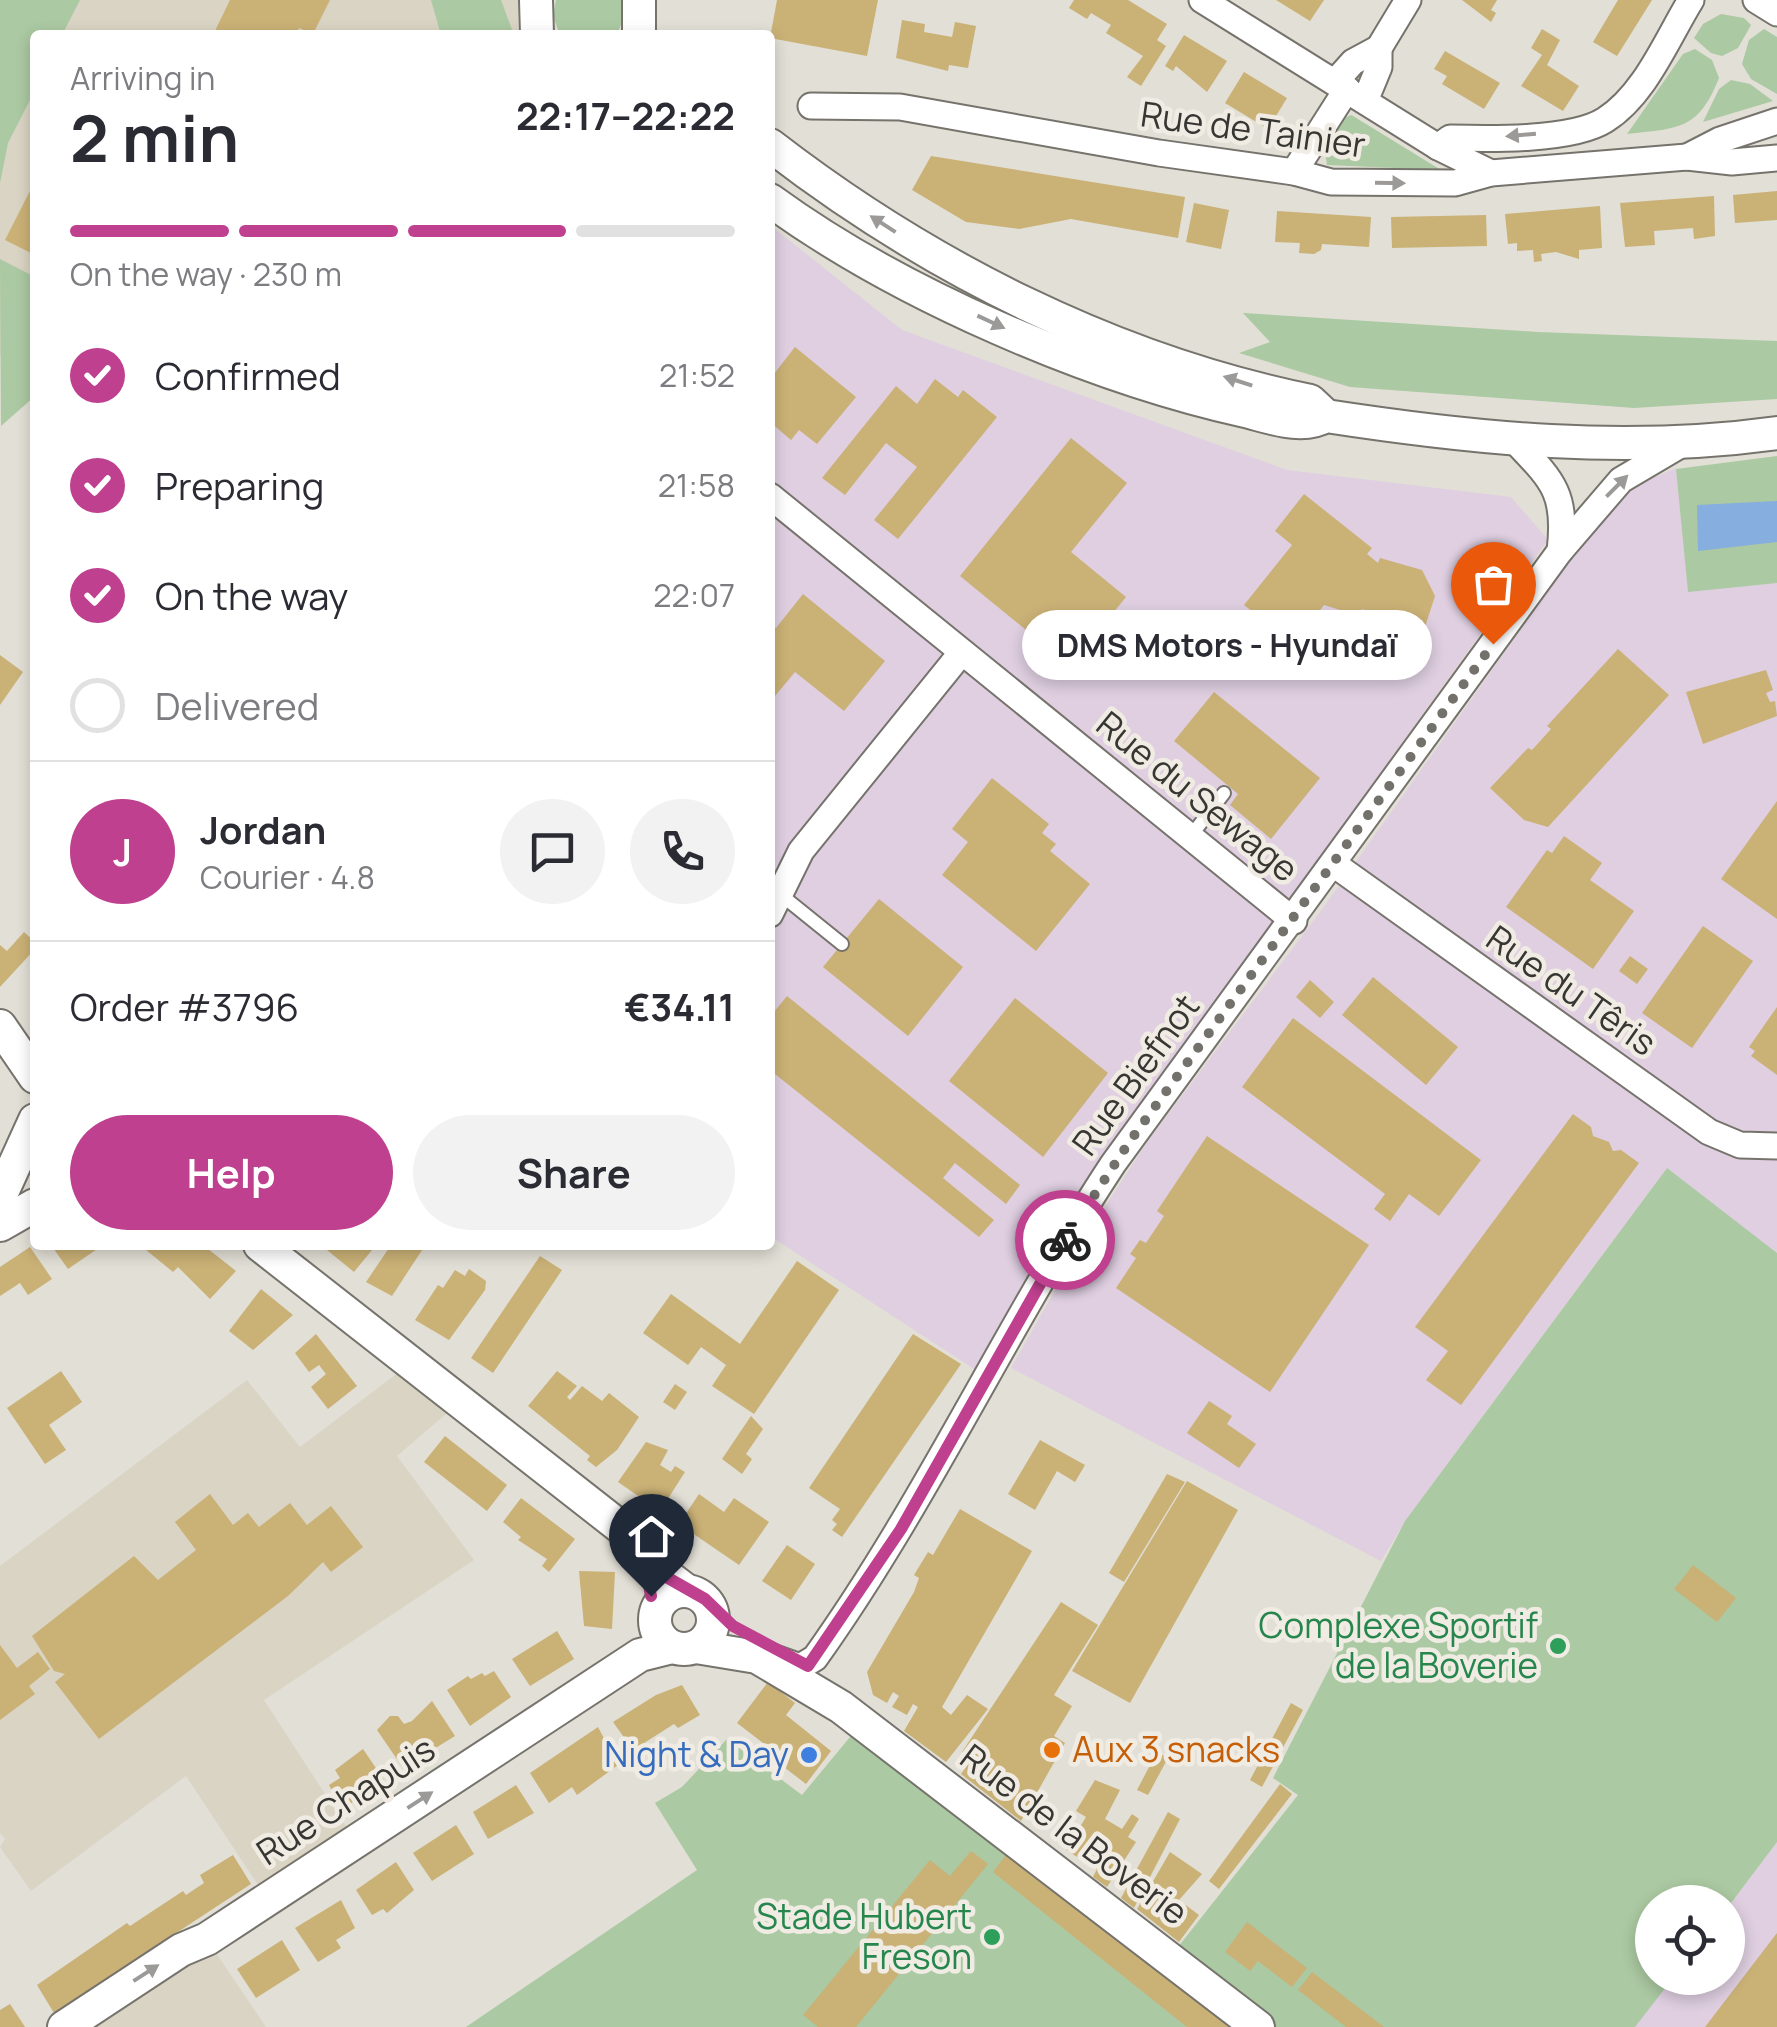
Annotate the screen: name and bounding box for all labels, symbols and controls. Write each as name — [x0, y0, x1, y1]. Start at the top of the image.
text: Arriving in — [70, 56, 215, 100]
text: 22:17–22:22 — [516, 89, 735, 141]
street label: Rue de Tainier — [1138, 89, 1369, 169]
text: 2 min — [70, 93, 239, 182]
one-way arrow — [1505, 128, 1537, 144]
one-way arrow — [1375, 176, 1407, 192]
one-way arrow — [869, 216, 897, 234]
text: On the way · 230 m — [70, 252, 342, 296]
one-way arrow — [976, 314, 1006, 330]
icon: check — [70, 348, 125, 403]
text: Confirmed — [155, 349, 341, 401]
text: 21:52 — [659, 353, 735, 397]
one-way arrow — [1223, 373, 1253, 388]
icon: check — [70, 458, 125, 513]
text: Preparing — [155, 459, 324, 511]
text: 21:58 — [658, 463, 735, 507]
one-way arrow — [1605, 474, 1629, 498]
pin — [1451, 542, 1536, 645]
icon: bag — [1466, 557, 1521, 612]
icon: check — [70, 568, 125, 623]
text: On the way — [155, 569, 348, 621]
text: 22:07 — [653, 573, 735, 617]
callout: DMS Motors - Hyundaï — [1023, 609, 1433, 679]
text: DMS Motors - Hyundaï — [1057, 623, 1397, 667]
text: Delivered — [155, 679, 319, 731]
street label: Rue du Sewage — [1087, 700, 1309, 892]
button: chat — [500, 799, 605, 904]
button: phone — [630, 799, 735, 904]
text: Jordan — [200, 803, 326, 855]
text: J — [113, 825, 132, 877]
text: Courier · 4.8 — [200, 855, 375, 899]
street label: Rue du Têris — [1477, 914, 1666, 1066]
text: Order #3796 — [70, 980, 299, 1032]
text: €34.11 — [624, 980, 735, 1032]
street label: Rue Biefnot — [1060, 984, 1210, 1165]
button: Help — [70, 1115, 393, 1230]
button: Share — [413, 1115, 735, 1230]
courier — [1015, 1190, 1115, 1290]
icon: bike — [1038, 1213, 1093, 1268]
pin — [609, 1494, 694, 1597]
icon: home — [624, 1509, 679, 1564]
place label: Complexe Sportif de la Boverie — [1259, 1601, 1539, 1689]
marker: Complexe Sportif de la Boverie — [1547, 1635, 1569, 1657]
street label: Rue Chapuis — [247, 1725, 444, 1876]
place label: Aux 3 snacks — [1072, 1725, 1280, 1773]
place label: Night & Day — [604, 1730, 789, 1778]
street label: Rue de la Boverie — [951, 1733, 1198, 1936]
marker: Aux 3 snacks — [1041, 1739, 1063, 1761]
marker: Night & Day — [798, 1744, 820, 1766]
one-way arrow — [407, 1792, 434, 1810]
map controls — [1635, 1885, 1745, 1995]
button: locate — [1635, 1885, 1745, 1995]
place label: Stade Hubert Freson — [756, 1892, 972, 1980]
marker: Stade Hubert Freson — [981, 1926, 1003, 1948]
one-way arrow — [132, 1965, 159, 1983]

